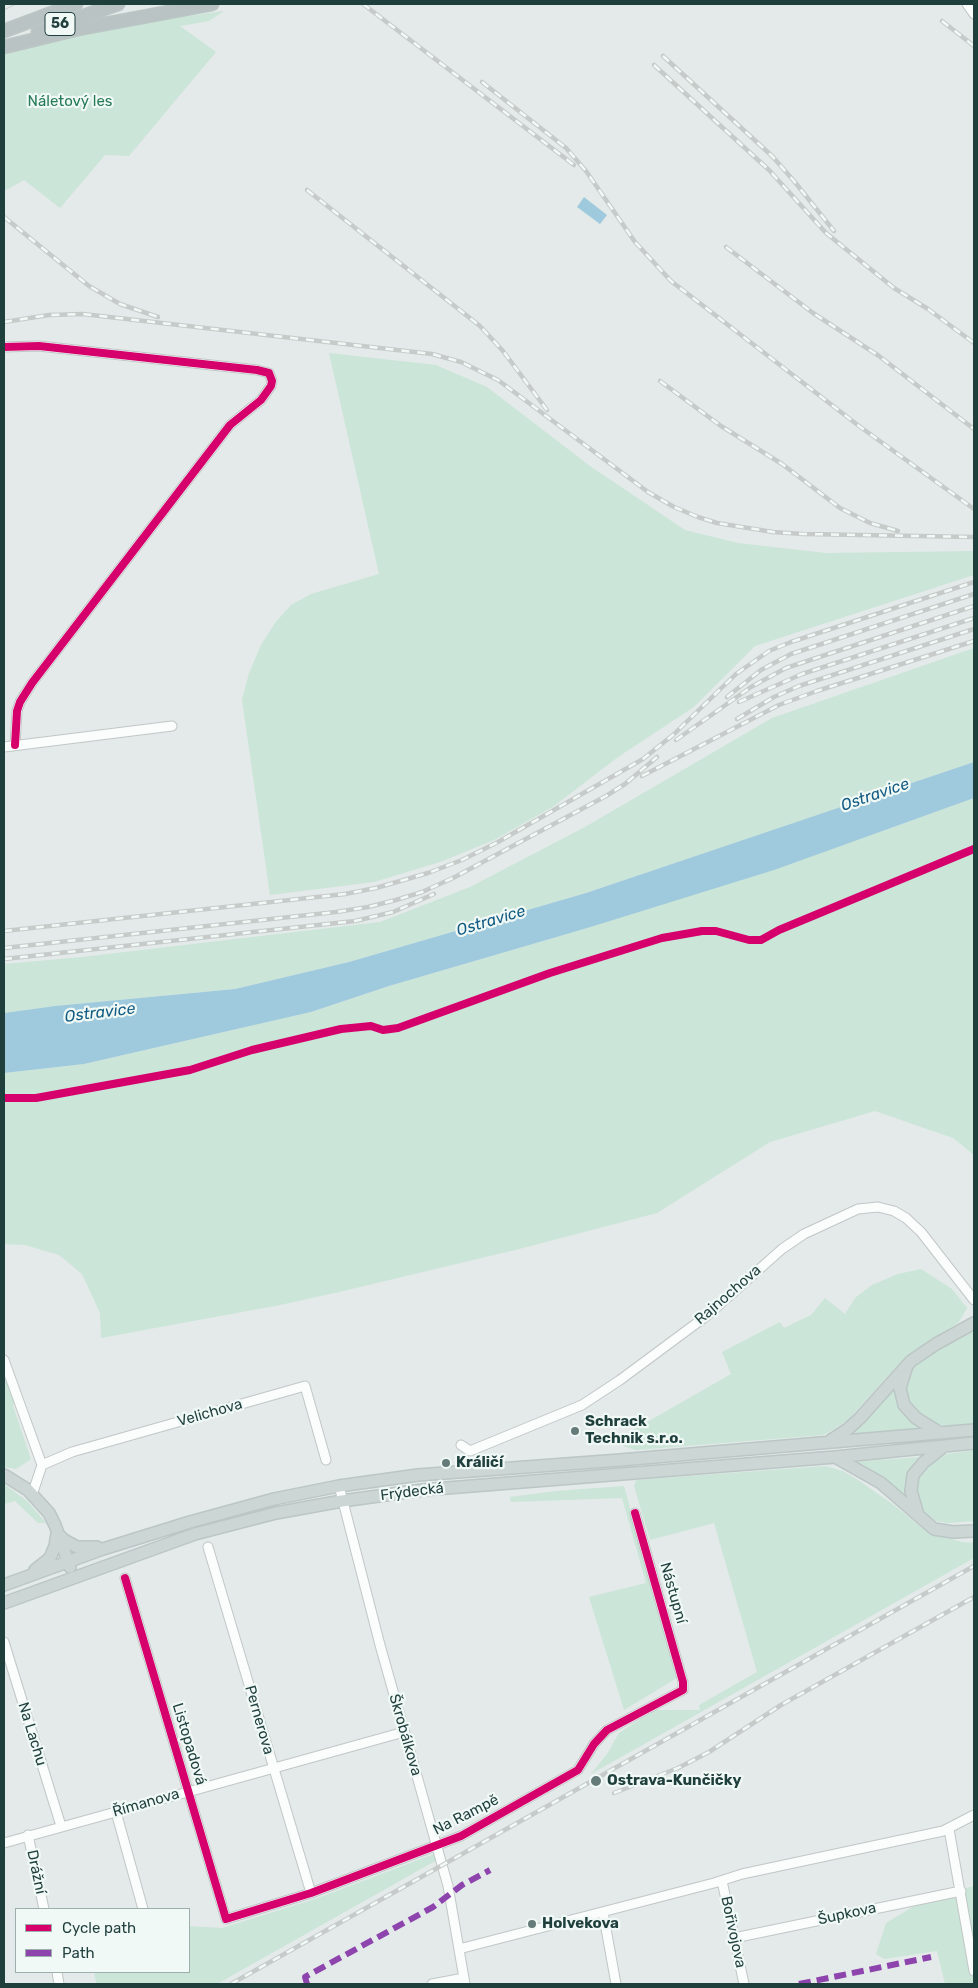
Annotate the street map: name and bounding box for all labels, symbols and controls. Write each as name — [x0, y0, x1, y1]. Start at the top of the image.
road number: 56 — [45, 12, 75, 36]
park label: Náletový les — [28, 93, 112, 111]
water label: Ostravice — [838, 774, 912, 816]
water label: Ostravice — [454, 901, 528, 941]
water label: Ostravice — [64, 999, 136, 1027]
street label: Rajnochova — [691, 1261, 765, 1329]
street label: Velichova — [175, 1395, 245, 1431]
place label: Schrack Technik s.r.o. — [585, 1413, 683, 1448]
marker: Schrack Technik s.r.o. — [569, 1425, 581, 1437]
place label: Králičí — [456, 1454, 503, 1472]
marker: Králičí — [440, 1457, 452, 1469]
street label: Frýdecká — [379, 1479, 445, 1505]
street label: Nástupní — [656, 1560, 690, 1626]
street label: Pernerova — [241, 1683, 277, 1757]
street label: Škrobálkova — [385, 1692, 425, 1778]
street label: Na Lachu — [14, 1700, 50, 1768]
street label: Listopadová — [168, 1701, 210, 1787]
place label: Ostrava-Kunčičky — [607, 1772, 741, 1790]
marker: Ostrava-Kunčičky — [589, 1774, 603, 1788]
street label: Římanova — [110, 1785, 182, 1821]
street label: Na Rampě — [430, 1791, 502, 1839]
street label: Drážní — [23, 1848, 49, 1896]
street label: Bořivojova — [717, 1894, 749, 1970]
street label: Šupkova — [816, 1899, 878, 1929]
legend — [15, 1908, 190, 1973]
place label: Holvekova — [542, 1915, 619, 1933]
marker: Holvekova — [526, 1918, 538, 1930]
text: Cycle path — [62, 1919, 136, 1937]
text: Path — [62, 1944, 95, 1962]

